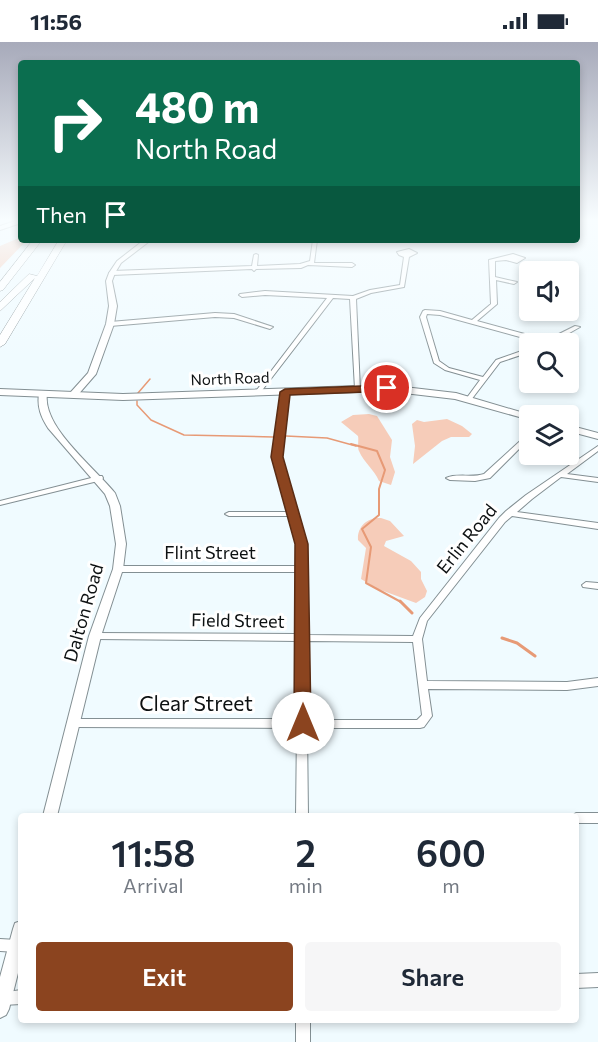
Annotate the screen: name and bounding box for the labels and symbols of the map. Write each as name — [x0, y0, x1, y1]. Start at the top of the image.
pin — [361, 362, 412, 413]
street label: North Road — [190, 368, 270, 388]
street label: Erlin Road — [432, 499, 501, 577]
street label: Flint Street — [164, 541, 256, 563]
street label: Dalton Road — [59, 561, 108, 664]
street label: Field Street — [191, 608, 285, 632]
street label: Clear Street — [139, 690, 253, 715]
position arrow — [271, 691, 335, 755]

